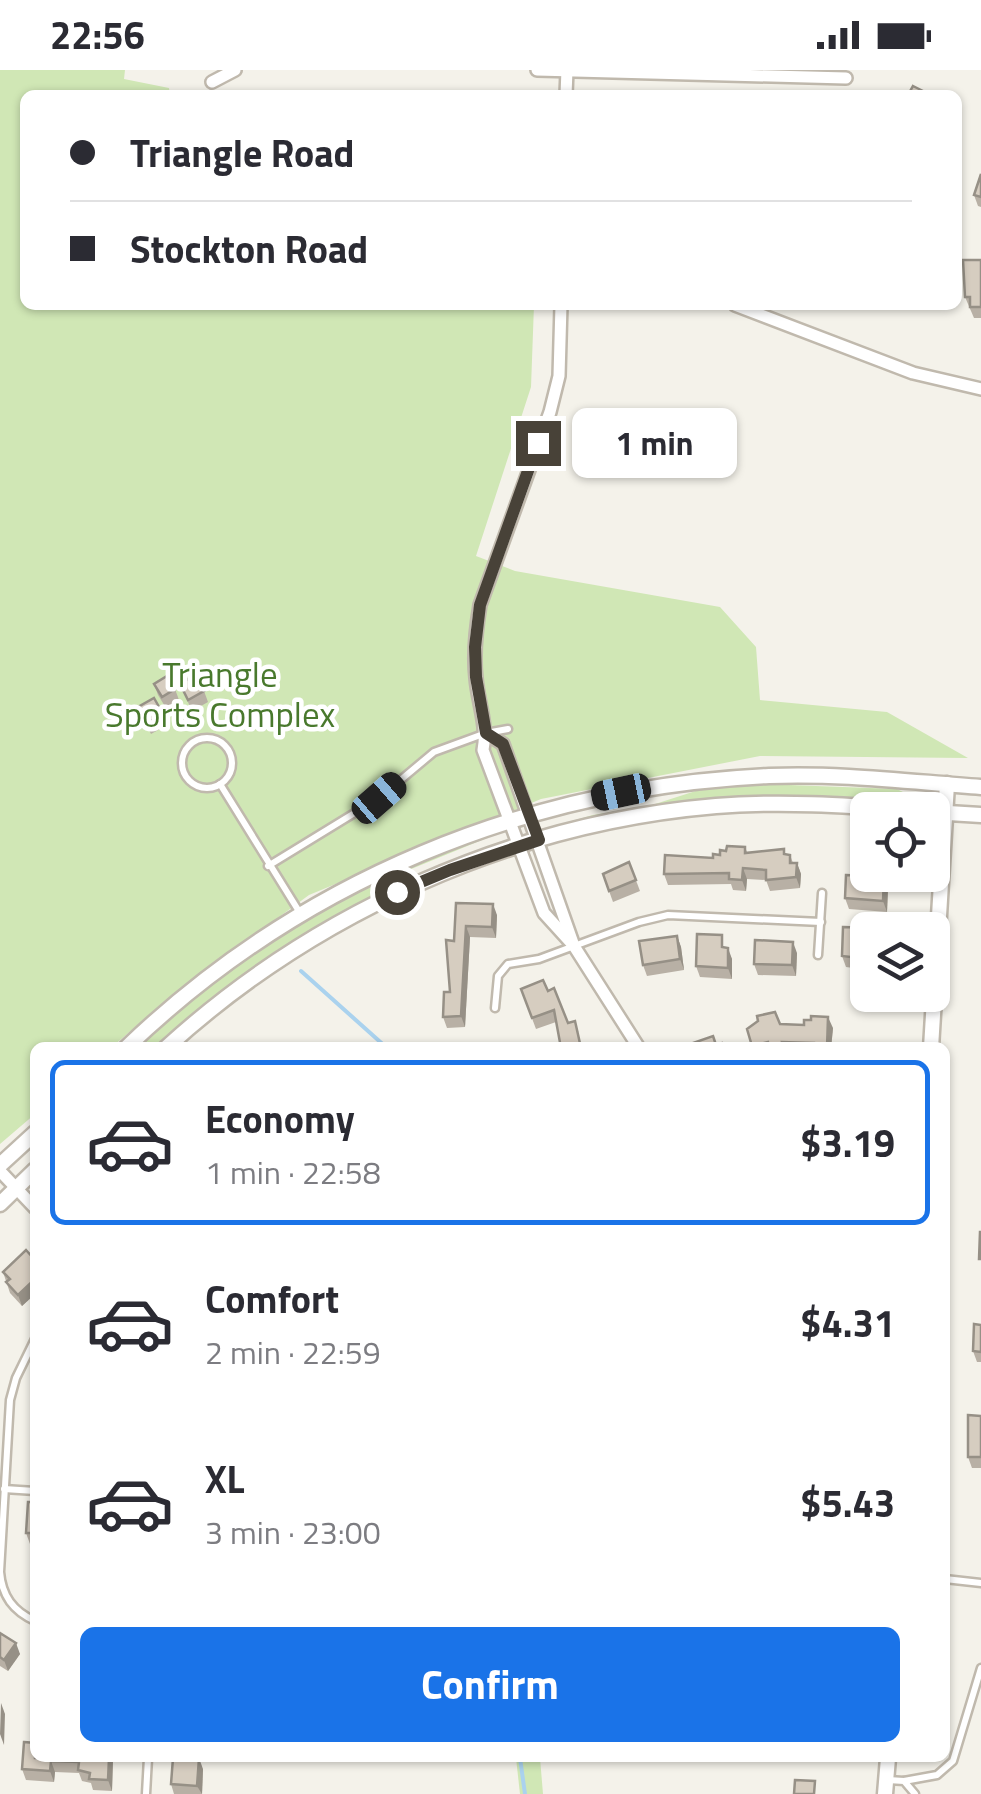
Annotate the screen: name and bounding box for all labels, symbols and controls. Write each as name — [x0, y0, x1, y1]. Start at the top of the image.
text: 22:56 — [50, 6, 145, 64]
text: Triangle Road — [130, 124, 354, 182]
text: Stockton Road — [130, 220, 368, 278]
callout: 1 min — [573, 408, 738, 478]
text: 1 min — [616, 419, 693, 467]
route end — [516, 421, 561, 466]
park label: Triangle Sports Complex — [105, 647, 335, 741]
car — [347, 767, 411, 829]
car — [589, 771, 653, 813]
map controls — [850, 792, 950, 1012]
button: locate — [850, 792, 950, 892]
route start — [375, 870, 420, 915]
button: layers — [850, 912, 950, 1012]
text: Economy — [205, 1090, 355, 1148]
icon: car — [85, 1098, 175, 1188]
text: $3.19 — [800, 1114, 895, 1172]
text: 1 min · 22:58 — [205, 1148, 381, 1196]
text: Comfort — [205, 1270, 339, 1328]
icon: car — [85, 1278, 175, 1368]
text: $4.31 — [800, 1294, 895, 1352]
text: 2 min · 22:59 — [205, 1328, 381, 1376]
text: XL — [205, 1450, 245, 1508]
icon: car — [85, 1458, 175, 1548]
text: $5.43 — [800, 1474, 895, 1532]
text: 3 min · 23:00 — [205, 1508, 381, 1556]
button: Confirm — [80, 1627, 900, 1742]

